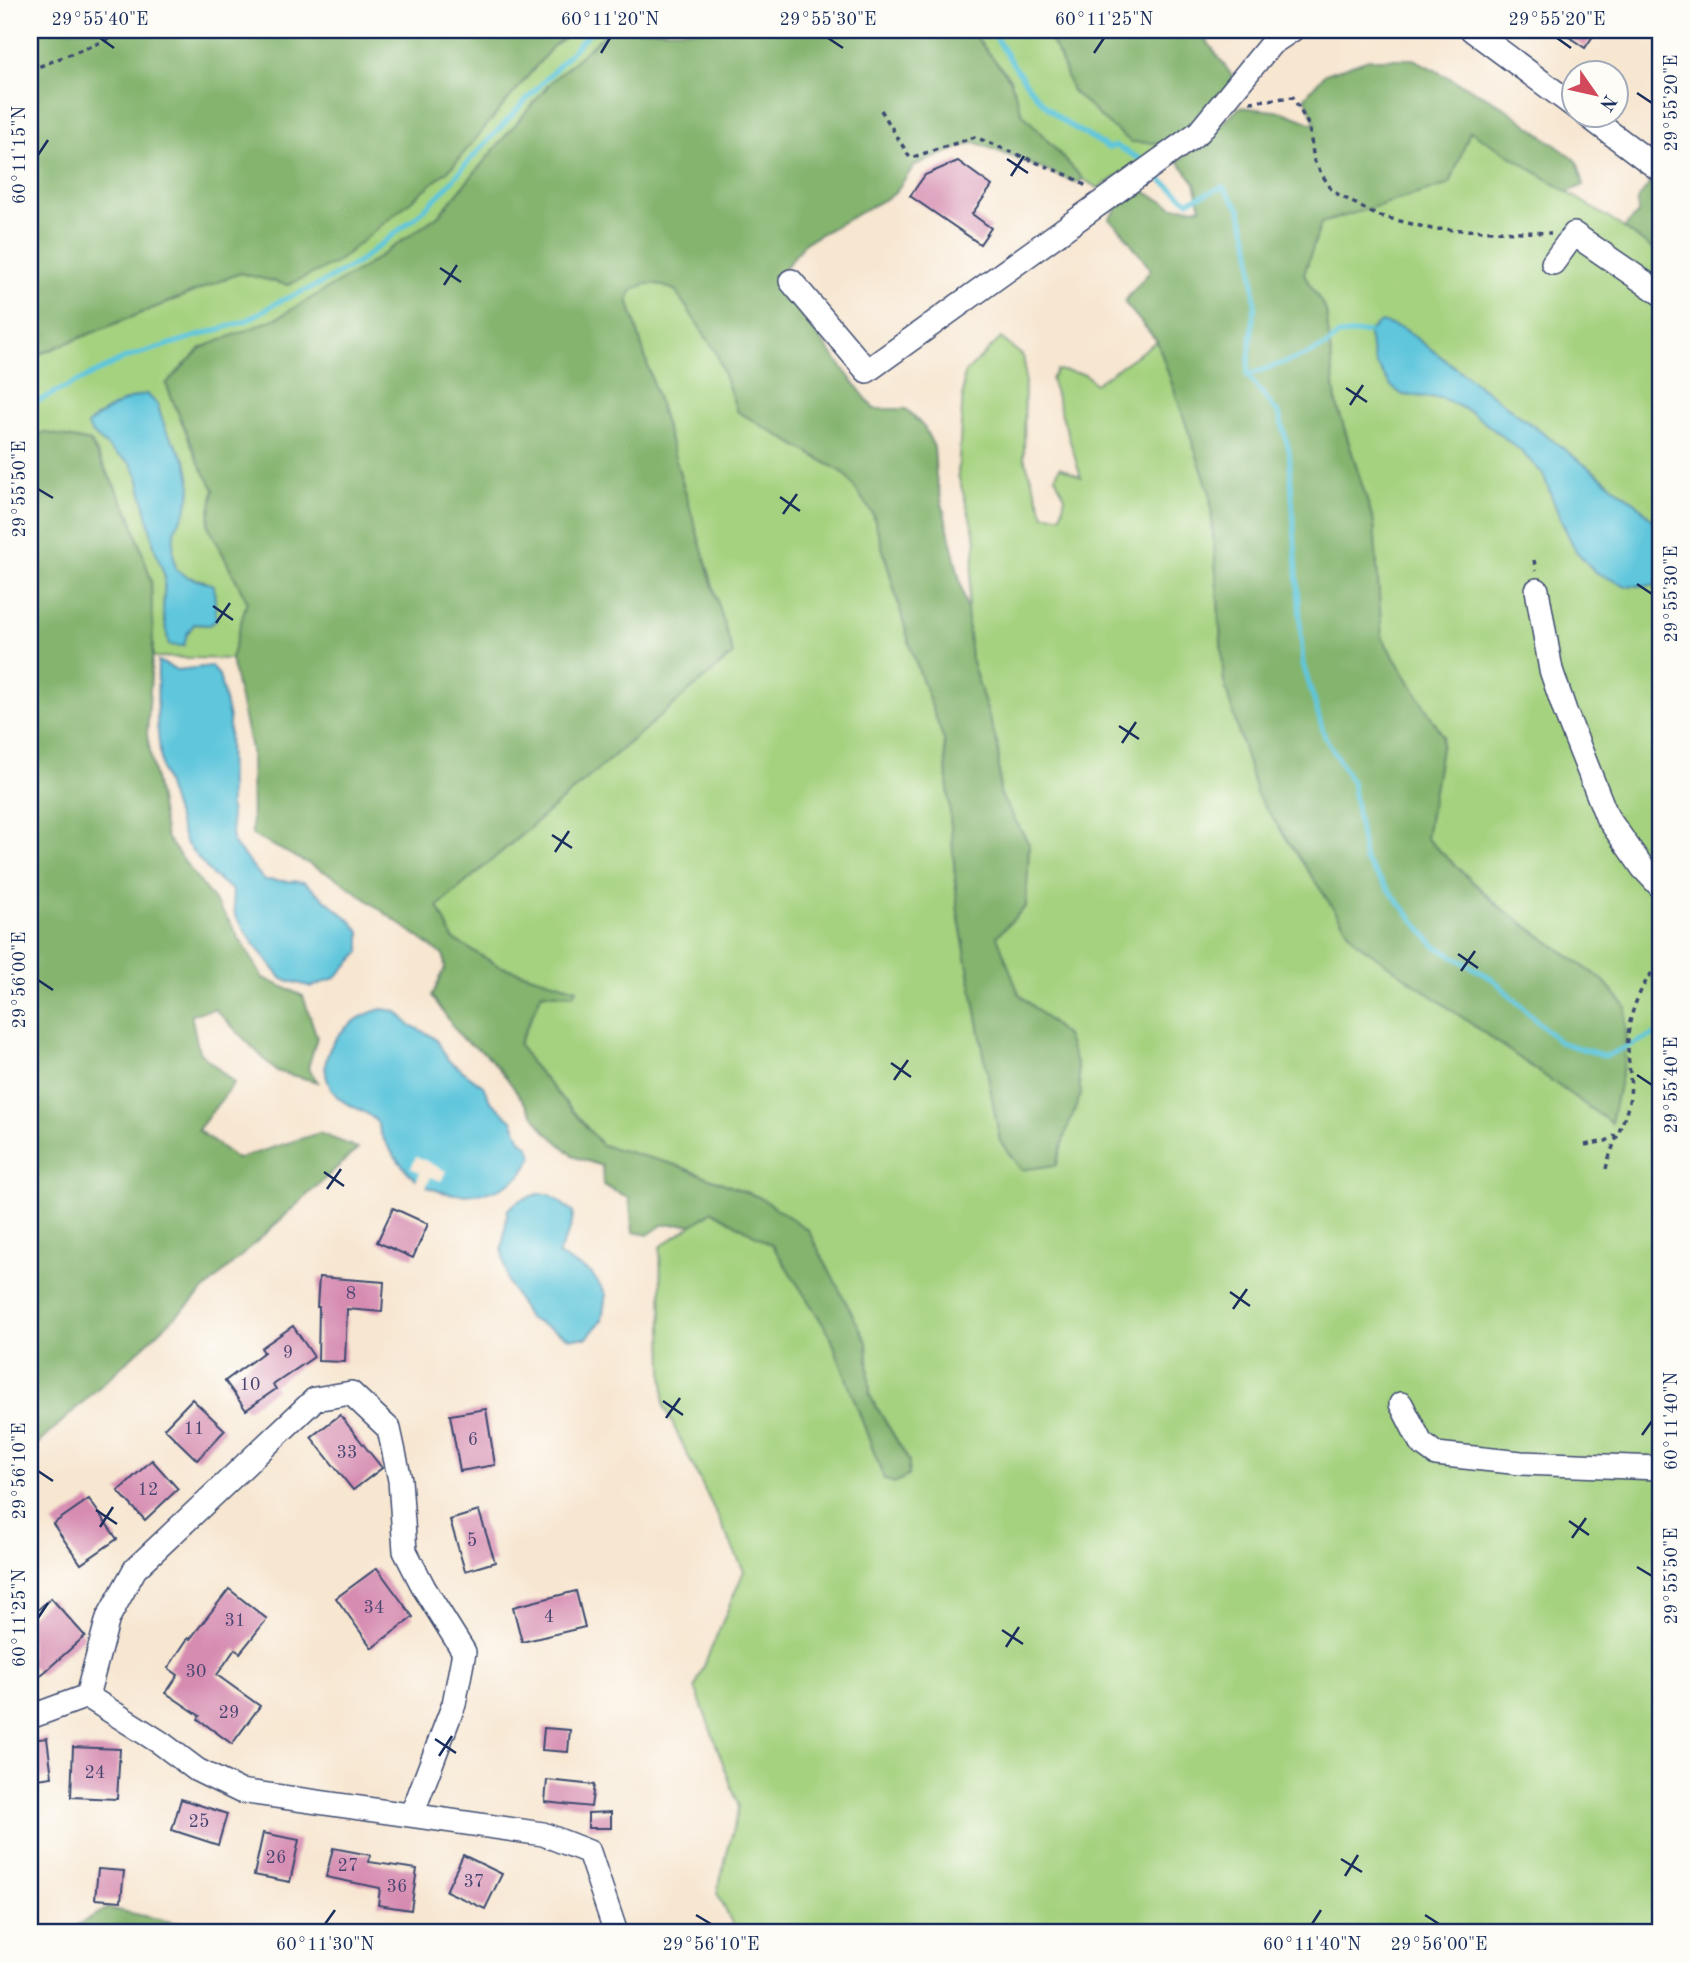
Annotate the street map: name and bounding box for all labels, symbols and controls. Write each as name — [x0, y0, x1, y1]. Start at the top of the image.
text: 29°55'40"E — [52, 11, 148, 29]
text: 60°11'20"N — [561, 11, 659, 29]
text: 29°55'30"E — [780, 11, 876, 29]
text: 60°11'25"N — [1055, 11, 1153, 29]
text: 29°55'20"E — [1509, 11, 1605, 29]
text: 29°55'20"E — [1663, 55, 1681, 151]
north arrow — [1560, 60, 1630, 130]
text: N — [1595, 91, 1619, 114]
text: 60°11'15"N — [11, 106, 29, 204]
text: 29°55'50"E — [11, 441, 29, 537]
text: 29°55'30"E — [1663, 546, 1681, 642]
text: 29°56'00"E — [11, 932, 29, 1028]
text: 29°55'40"E — [1663, 1037, 1681, 1133]
house number: 8 — [346, 1285, 356, 1303]
house number: 9 — [283, 1344, 293, 1362]
text: 60°11'40"N — [1663, 1372, 1681, 1470]
house number: 10 — [240, 1376, 260, 1394]
house number: 11 — [184, 1420, 204, 1438]
text: 29°56'10"E — [11, 1423, 29, 1519]
house number: 6 — [468, 1431, 478, 1449]
house number: 33 — [337, 1444, 357, 1462]
house number: 12 — [138, 1481, 158, 1499]
text: 29°55'50"E — [1663, 1528, 1681, 1624]
house number: 5 — [467, 1532, 477, 1550]
text: 60°11'25"N — [11, 1569, 29, 1667]
house number: 34 — [364, 1599, 384, 1617]
house number: 4 — [544, 1608, 554, 1626]
house number: 31 — [225, 1612, 245, 1630]
house number: 30 — [186, 1663, 206, 1681]
house number: 29 — [219, 1704, 239, 1722]
house number: 24 — [85, 1764, 105, 1782]
house number: 25 — [189, 1813, 209, 1831]
house number: 26 — [266, 1849, 286, 1867]
house number: 27 — [338, 1857, 358, 1875]
house number: 37 — [464, 1873, 484, 1891]
house number: 36 — [387, 1878, 407, 1896]
text: 60°11'30"N — [276, 1936, 374, 1954]
text: 29°56'10"E — [663, 1936, 759, 1954]
text: 60°11'40"N — [1263, 1936, 1361, 1954]
text: 29°56'00"E — [1391, 1936, 1487, 1954]

